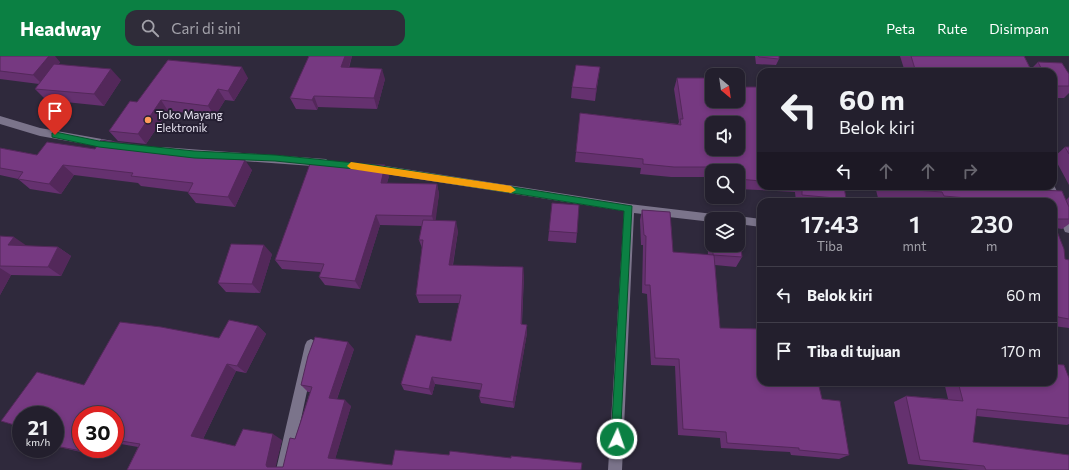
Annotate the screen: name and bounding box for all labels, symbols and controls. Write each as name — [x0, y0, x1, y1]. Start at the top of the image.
search box — [125, 10, 405, 46]
text: Headway — [20, 17, 101, 40]
icon: search — [139, 17, 161, 39]
text: Cari di sini — [171, 19, 241, 37]
text: Peta — [886, 20, 915, 37]
text: Rute — [937, 20, 967, 37]
text: Disimpan — [989, 20, 1049, 37]
north arrow — [705, 68, 745, 108]
map controls — [705, 68, 745, 252]
text: 60 m — [839, 82, 905, 116]
icon: left — [773, 84, 825, 136]
pin — [38, 94, 72, 135]
icon: arrive — [44, 100, 66, 122]
place label: Toko Mayang Elektronik — [156, 108, 223, 134]
marker: Toko Mayang Elektronik — [143, 115, 153, 125]
button: sound — [705, 116, 745, 156]
text: Belok kiri — [839, 116, 915, 138]
icon: left — [833, 160, 855, 182]
icon: ahead — [875, 160, 897, 182]
icon: ahead — [917, 160, 939, 182]
icon: right — [959, 160, 981, 182]
button: search — [705, 164, 745, 204]
text: 17:43 — [801, 209, 859, 238]
text: 1 — [909, 209, 920, 238]
text: 230 — [970, 209, 1013, 238]
button: layers — [705, 212, 745, 252]
text: Tiba — [817, 238, 843, 254]
text: mnt — [902, 238, 927, 254]
text: m — [986, 238, 997, 254]
icon: left — [773, 284, 795, 306]
text: Belok kiri — [807, 286, 873, 304]
text: 60 m — [1006, 286, 1041, 304]
icon: arrive — [773, 340, 795, 362]
text: Tiba di tujuan — [807, 342, 901, 360]
text: 170 m — [1001, 342, 1041, 360]
speed limit sign: 30 — [72, 406, 124, 458]
text: 21 — [28, 415, 48, 439]
position arrow — [596, 418, 638, 460]
text: km/h — [26, 436, 50, 448]

